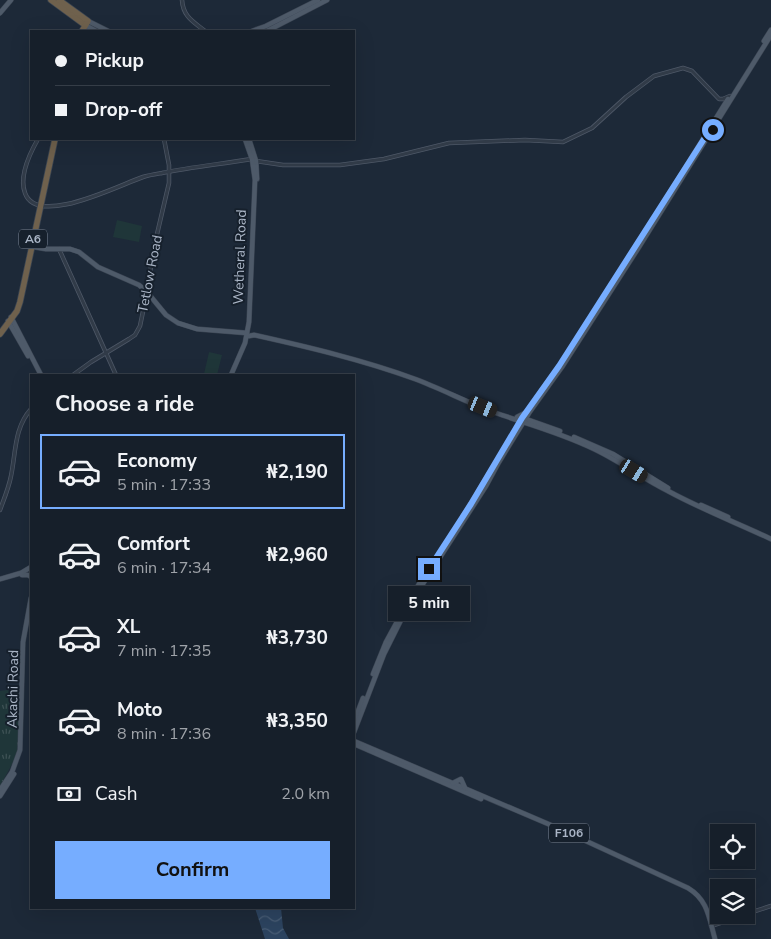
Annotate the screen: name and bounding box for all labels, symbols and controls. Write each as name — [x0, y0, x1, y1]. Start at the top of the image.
text: Pickup — [85, 48, 144, 74]
text: Drop-off — [85, 97, 162, 123]
route start — [702, 119, 724, 141]
street label: Wetheral Road — [229, 209, 251, 305]
road number: A6 — [19, 230, 47, 248]
street label: Tetlow Road — [133, 233, 167, 315]
text: Choose a ride — [55, 389, 194, 419]
car — [466, 394, 499, 420]
text: Economy — [117, 448, 197, 474]
icon: car — [57, 449, 102, 494]
car — [617, 457, 650, 485]
text: ₦2,190 — [266, 459, 328, 485]
text: 5 min · 17:33 — [117, 474, 211, 496]
text: Comfort — [117, 531, 190, 557]
icon: car — [57, 532, 102, 577]
text: ₦2,960 — [266, 542, 328, 568]
text: 6 min · 17:34 — [117, 557, 211, 579]
route end — [418, 558, 440, 580]
callout: 5 min — [388, 586, 470, 622]
text: 5 min — [408, 592, 450, 614]
text: XL — [117, 614, 140, 640]
icon: car — [57, 615, 102, 660]
text: ₦3,730 — [266, 625, 328, 651]
text: 7 min · 17:35 — [117, 640, 211, 662]
street label: Akachi Road — [3, 650, 23, 728]
text: Moto — [117, 697, 163, 723]
icon: car — [57, 698, 102, 743]
text: ₦3,350 — [266, 708, 328, 734]
text: 8 min · 17:36 — [117, 723, 211, 745]
icon: cash — [55, 780, 83, 808]
text: Cash — [95, 781, 137, 807]
text: 2.0 km — [281, 783, 330, 805]
road number: F106 — [549, 824, 589, 842]
map controls — [710, 824, 755, 924]
button: locate — [710, 824, 755, 869]
button: Confirm — [55, 841, 330, 899]
button: layers — [710, 879, 755, 924]

